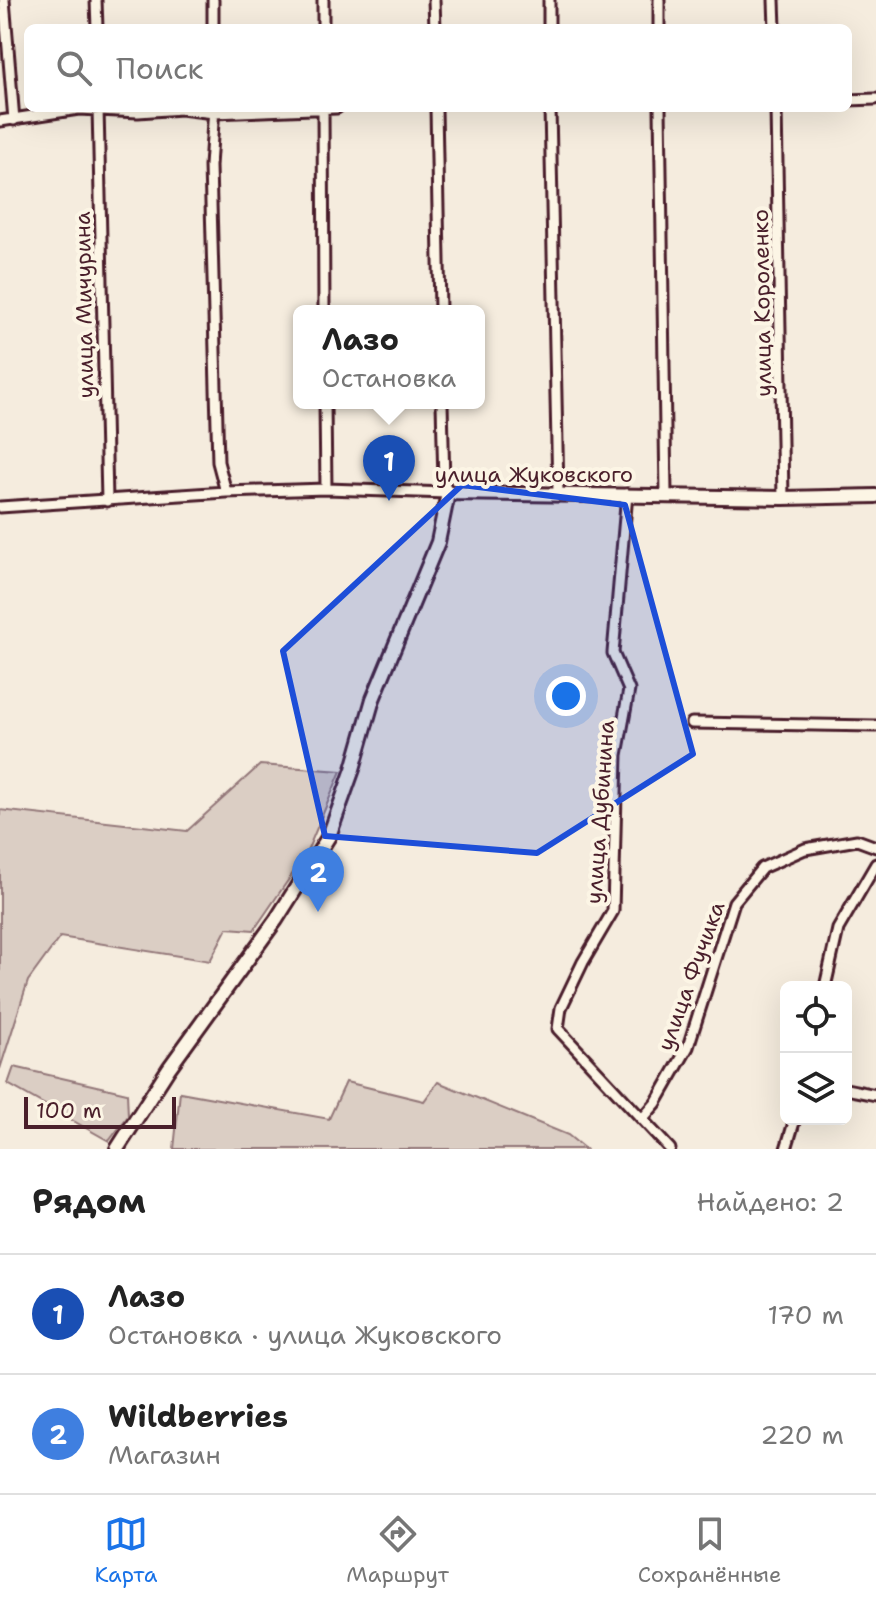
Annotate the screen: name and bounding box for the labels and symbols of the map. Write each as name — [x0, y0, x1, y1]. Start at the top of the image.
street label: улица Короленко — [746, 209, 778, 397]
street label: улица Мичурина — [68, 211, 100, 399]
pin: 1 — [363, 435, 415, 501]
street label: улица Жуковского — [435, 460, 633, 489]
your location — [546, 676, 586, 716]
street label: улица Дубинина — [579, 719, 621, 905]
pin: 2 — [292, 846, 344, 912]
street label: улица Фучика — [651, 897, 732, 1055]
scale bar — [24, 1093, 176, 1129]

